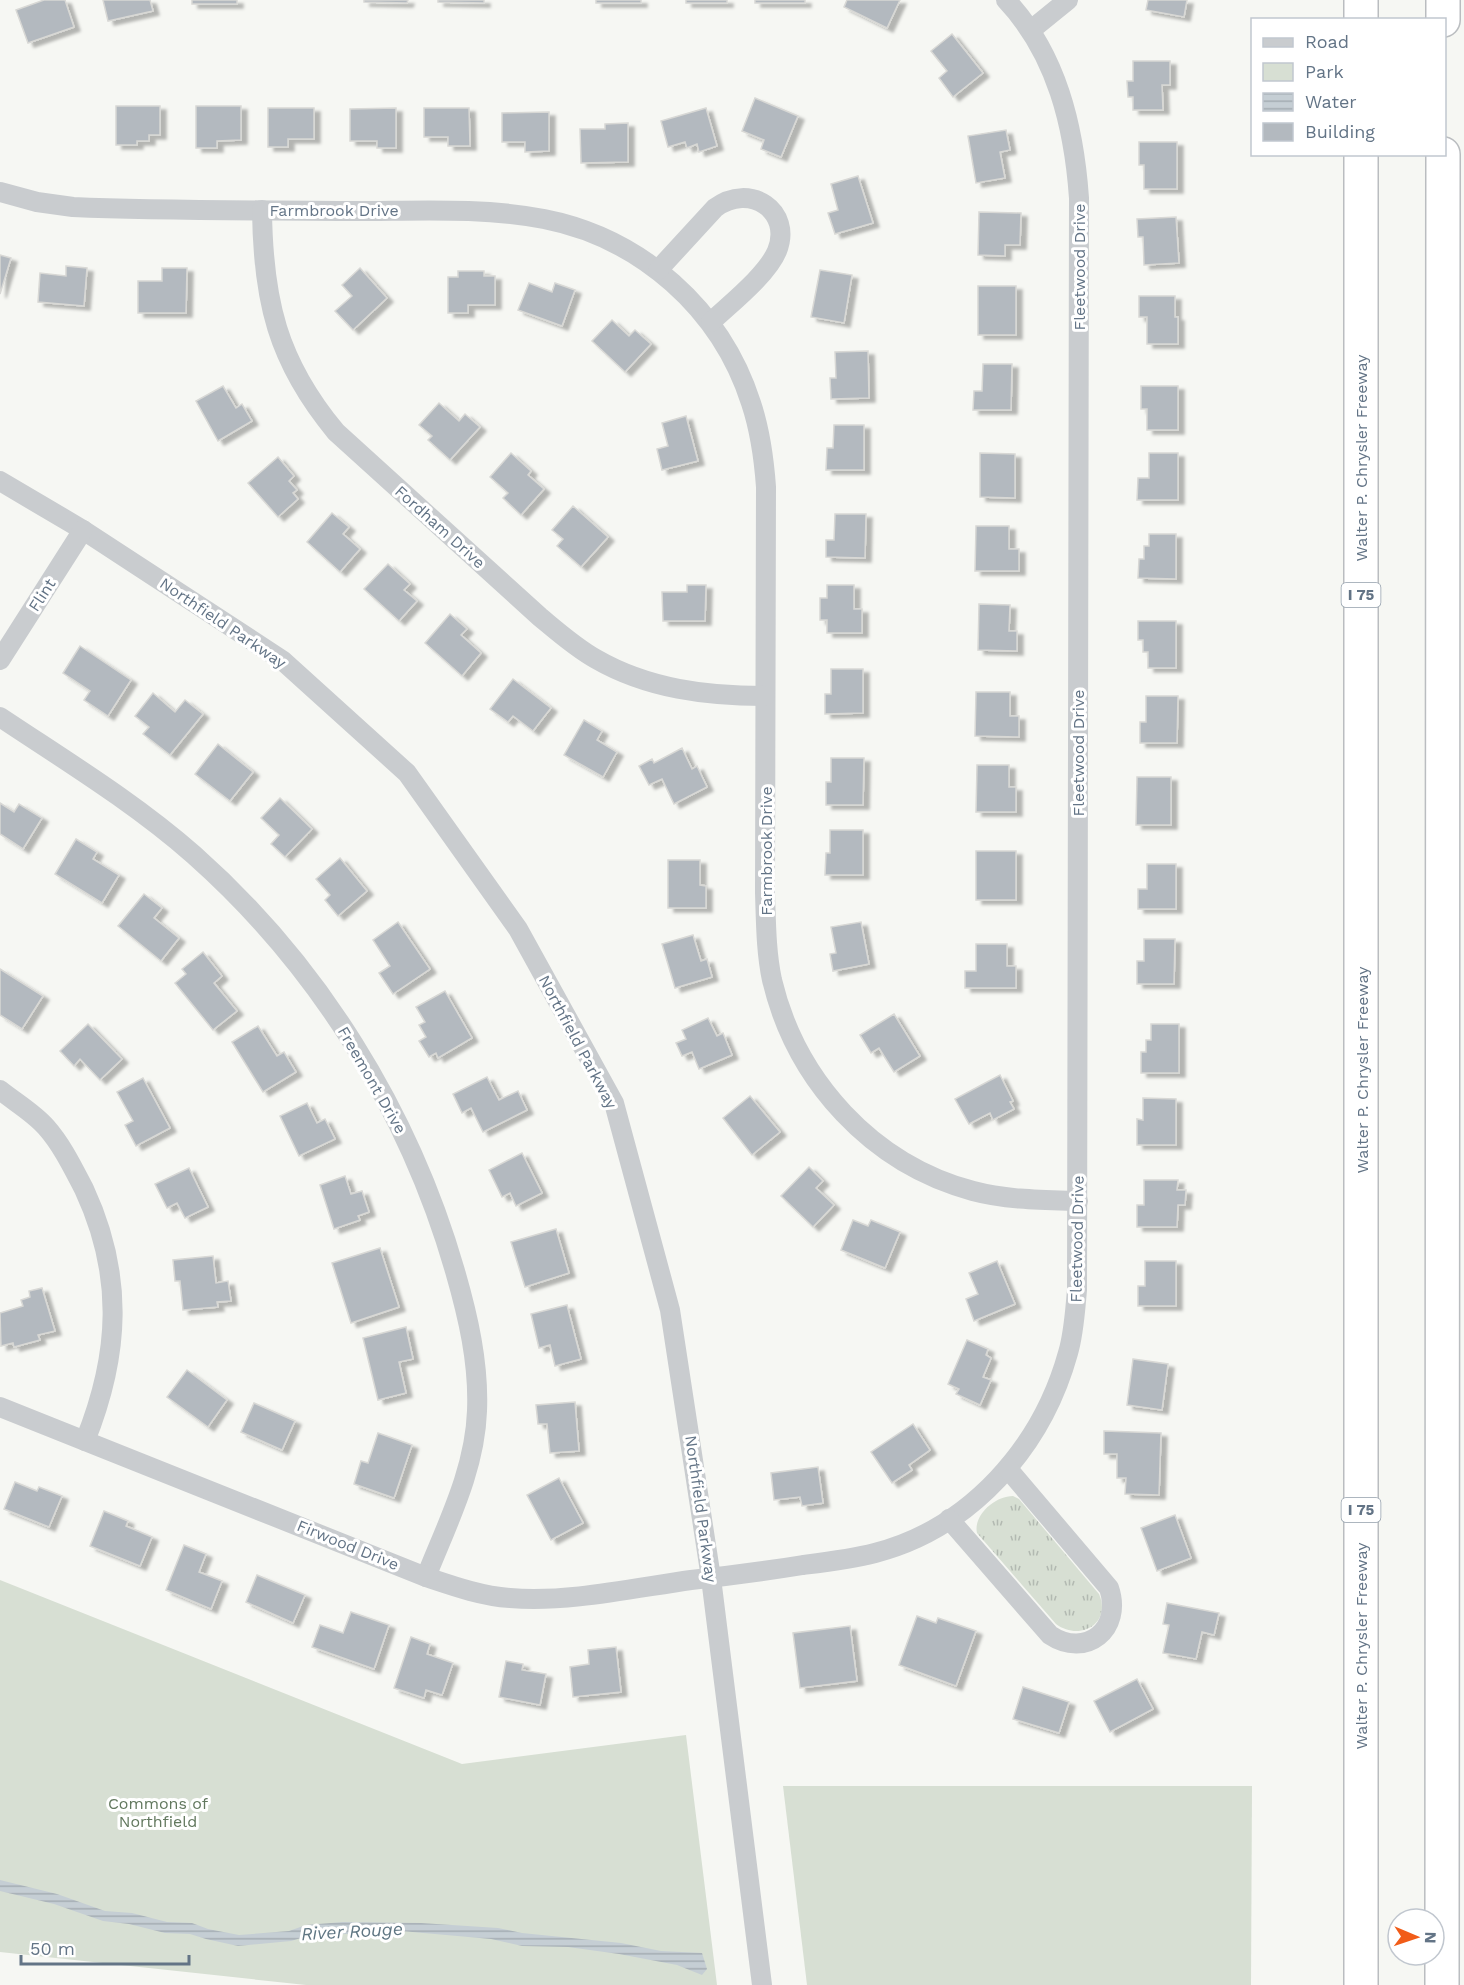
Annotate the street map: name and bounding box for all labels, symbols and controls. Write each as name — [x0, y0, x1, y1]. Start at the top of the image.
legend — [1251, 18, 1446, 156]
text: Road — [1305, 31, 1349, 52]
text: Park — [1305, 61, 1344, 82]
text: Water — [1305, 91, 1357, 112]
text: Building — [1305, 121, 1375, 142]
street label: Farmbrook Drive — [269, 201, 399, 220]
street label: Fleetwood Drive — [1070, 203, 1089, 331]
street label: Walter P. Chrysler Freeway — [1352, 354, 1371, 561]
street label: Fordham Drive — [391, 482, 489, 572]
street label: Northfield Parkway — [156, 574, 290, 673]
street label: Flint — [24, 575, 60, 615]
road number: I 75 — [1342, 583, 1380, 607]
street label: Fleetwood Drive — [1069, 689, 1088, 817]
street label: Farmbrook Drive — [757, 786, 776, 916]
street label: Walter P. Chrysler Freeway — [1353, 966, 1372, 1173]
street label: Northfield Parkway — [535, 972, 622, 1113]
street label: Freemont Drive — [334, 1023, 410, 1137]
street label: Fleetwood Drive — [1066, 1175, 1088, 1303]
street label: Northfield Parkway — [681, 1434, 721, 1585]
road number: I 75 — [1342, 1498, 1380, 1522]
street label: Firwood Drive — [294, 1516, 402, 1574]
street label: Walter P. Chrysler Freeway — [1352, 1542, 1371, 1749]
park label: Commons of Northfield — [108, 1794, 209, 1831]
north arrow — [1386, 1907, 1446, 1967]
water label: River Rouge — [300, 1918, 404, 1944]
scale bar — [21, 1928, 189, 1966]
text: N — [1421, 1931, 1440, 1944]
text: 50 m — [30, 1938, 75, 1959]

